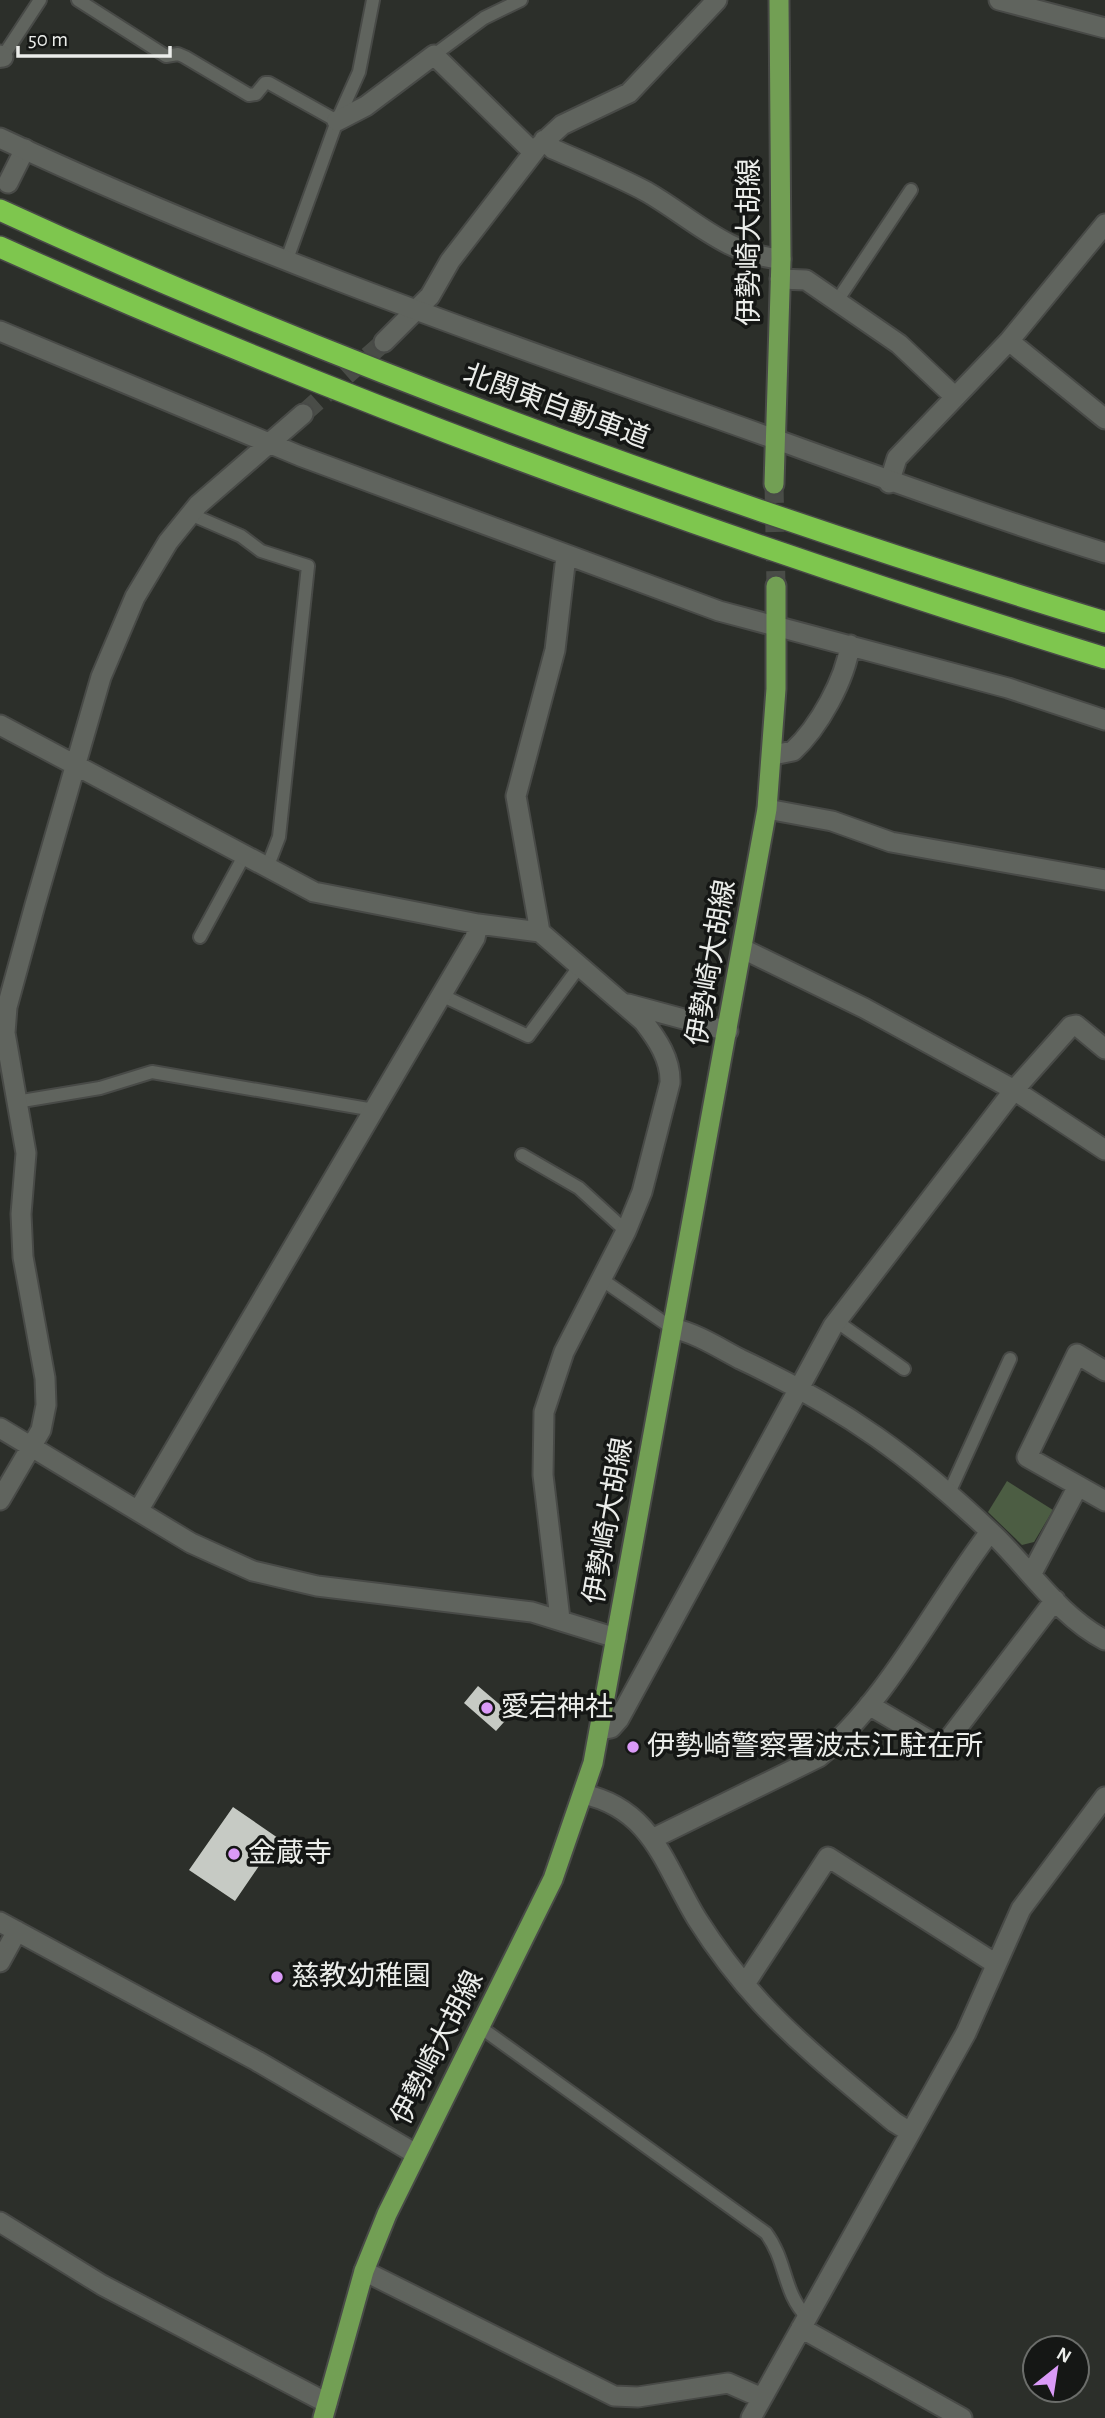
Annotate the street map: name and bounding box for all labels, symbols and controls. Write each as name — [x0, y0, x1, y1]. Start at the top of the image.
scale bar — [18, 14, 170, 58]
text: 50 m — [28, 29, 68, 50]
street label: 伊勢崎大胡線 — [734, 158, 764, 326]
street label: 北関東自動車道 — [459, 358, 654, 454]
street label: 伊勢崎大胡線 — [682, 877, 740, 1048]
street label: 伊勢崎大胡線 — [579, 1435, 637, 1606]
place label: 愛宕神社 — [501, 1692, 613, 1722]
marker: 愛宕神社 — [479, 1700, 495, 1716]
place label: 伊勢崎警察署波志江駐在所 — [647, 1731, 983, 1761]
marker: 伊勢崎警察署波志江駐在所 — [625, 1739, 641, 1755]
place label: 金蔵寺 — [248, 1838, 332, 1868]
marker: 金蔵寺 — [226, 1846, 242, 1862]
place label: 慈教幼稚園 — [291, 1961, 431, 1991]
street label: 伊勢崎大胡線 — [386, 1966, 489, 2129]
marker: 慈教幼稚園 — [269, 1969, 285, 1985]
north arrow — [1021, 2334, 1091, 2404]
text: N — [1053, 2344, 1074, 2367]

